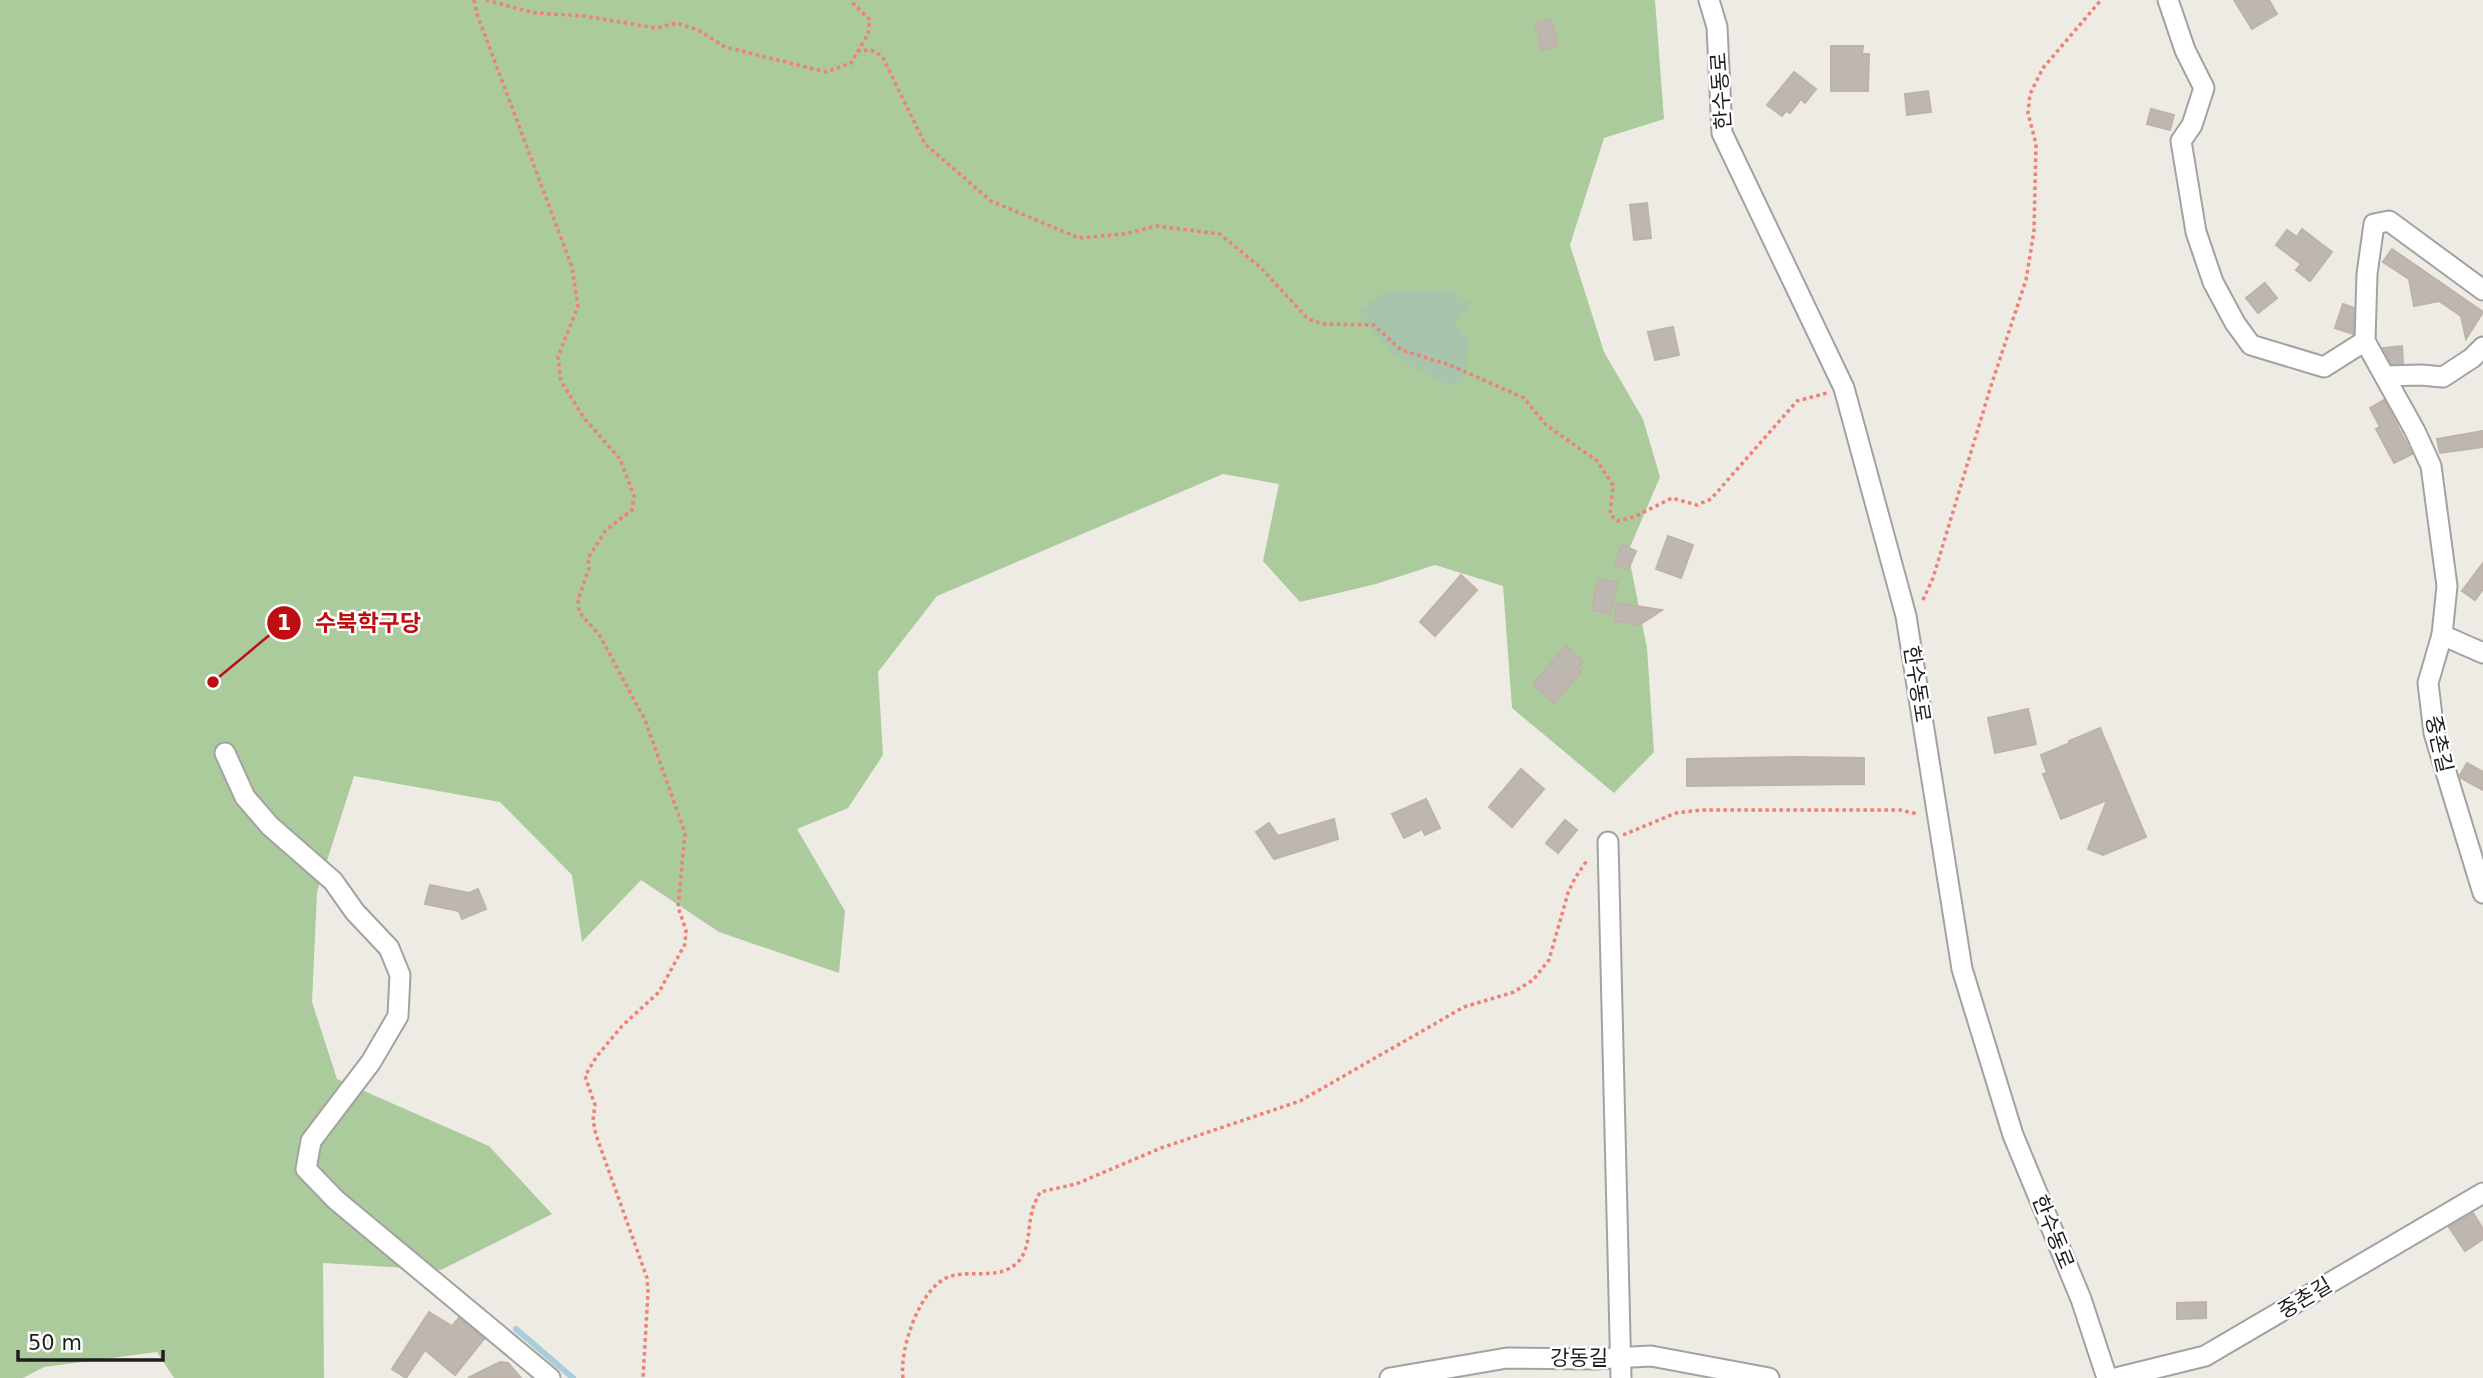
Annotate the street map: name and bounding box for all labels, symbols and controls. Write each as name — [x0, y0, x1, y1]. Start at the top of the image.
street label: 한수동로 — [1706, 52, 1736, 130]
callout: 수북학구당 — [267, 601, 435, 645]
text: 수북학구당 — [315, 610, 421, 636]
text: 1 — [277, 611, 291, 635]
street label: 한수동로 — [1899, 644, 1935, 724]
street label: 중촌길 — [2421, 713, 2457, 775]
street label: 한수동로 — [2027, 1192, 2079, 1272]
street label: 중촌길 — [2274, 1273, 2336, 1323]
scale bar — [18, 1318, 163, 1362]
text: 50 m — [28, 1331, 82, 1355]
street label: 강동길 — [1550, 1346, 1608, 1370]

